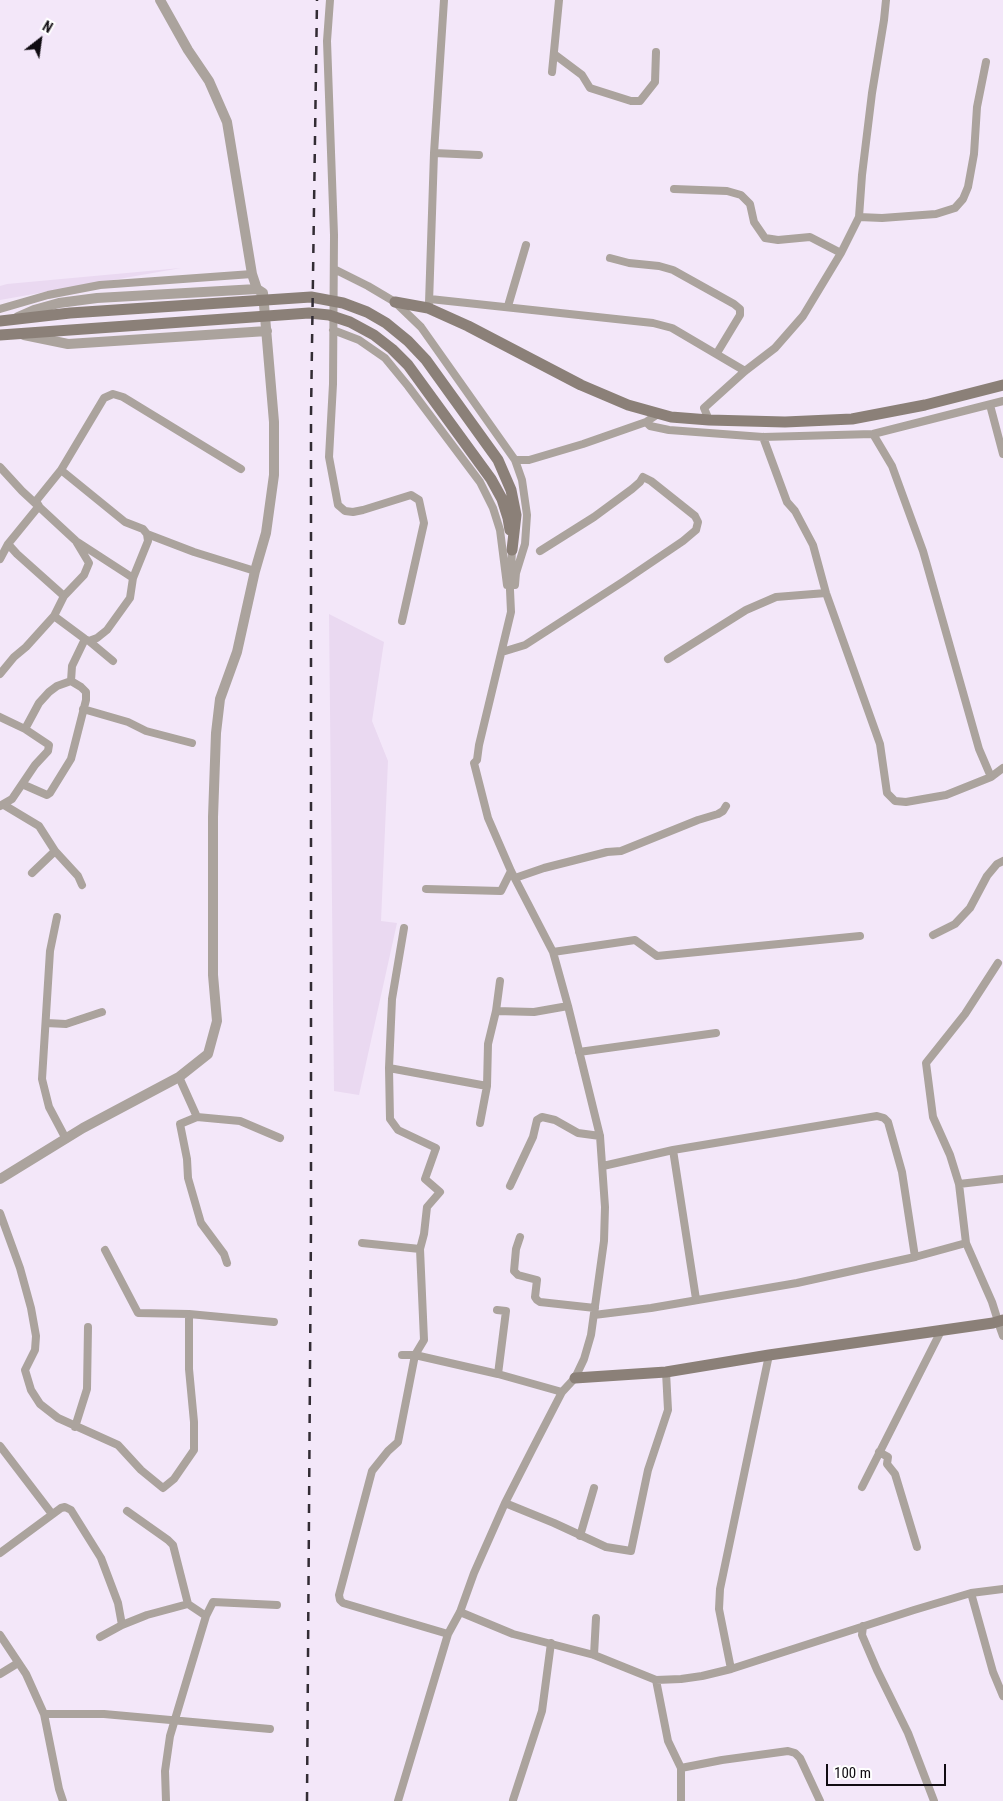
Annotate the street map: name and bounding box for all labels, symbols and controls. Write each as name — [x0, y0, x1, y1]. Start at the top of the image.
north arrow — [15, 15, 65, 65]
text: N — [40, 18, 55, 36]
scale bar — [828, 1754, 948, 1786]
text: 100 m — [834, 1764, 871, 1782]

